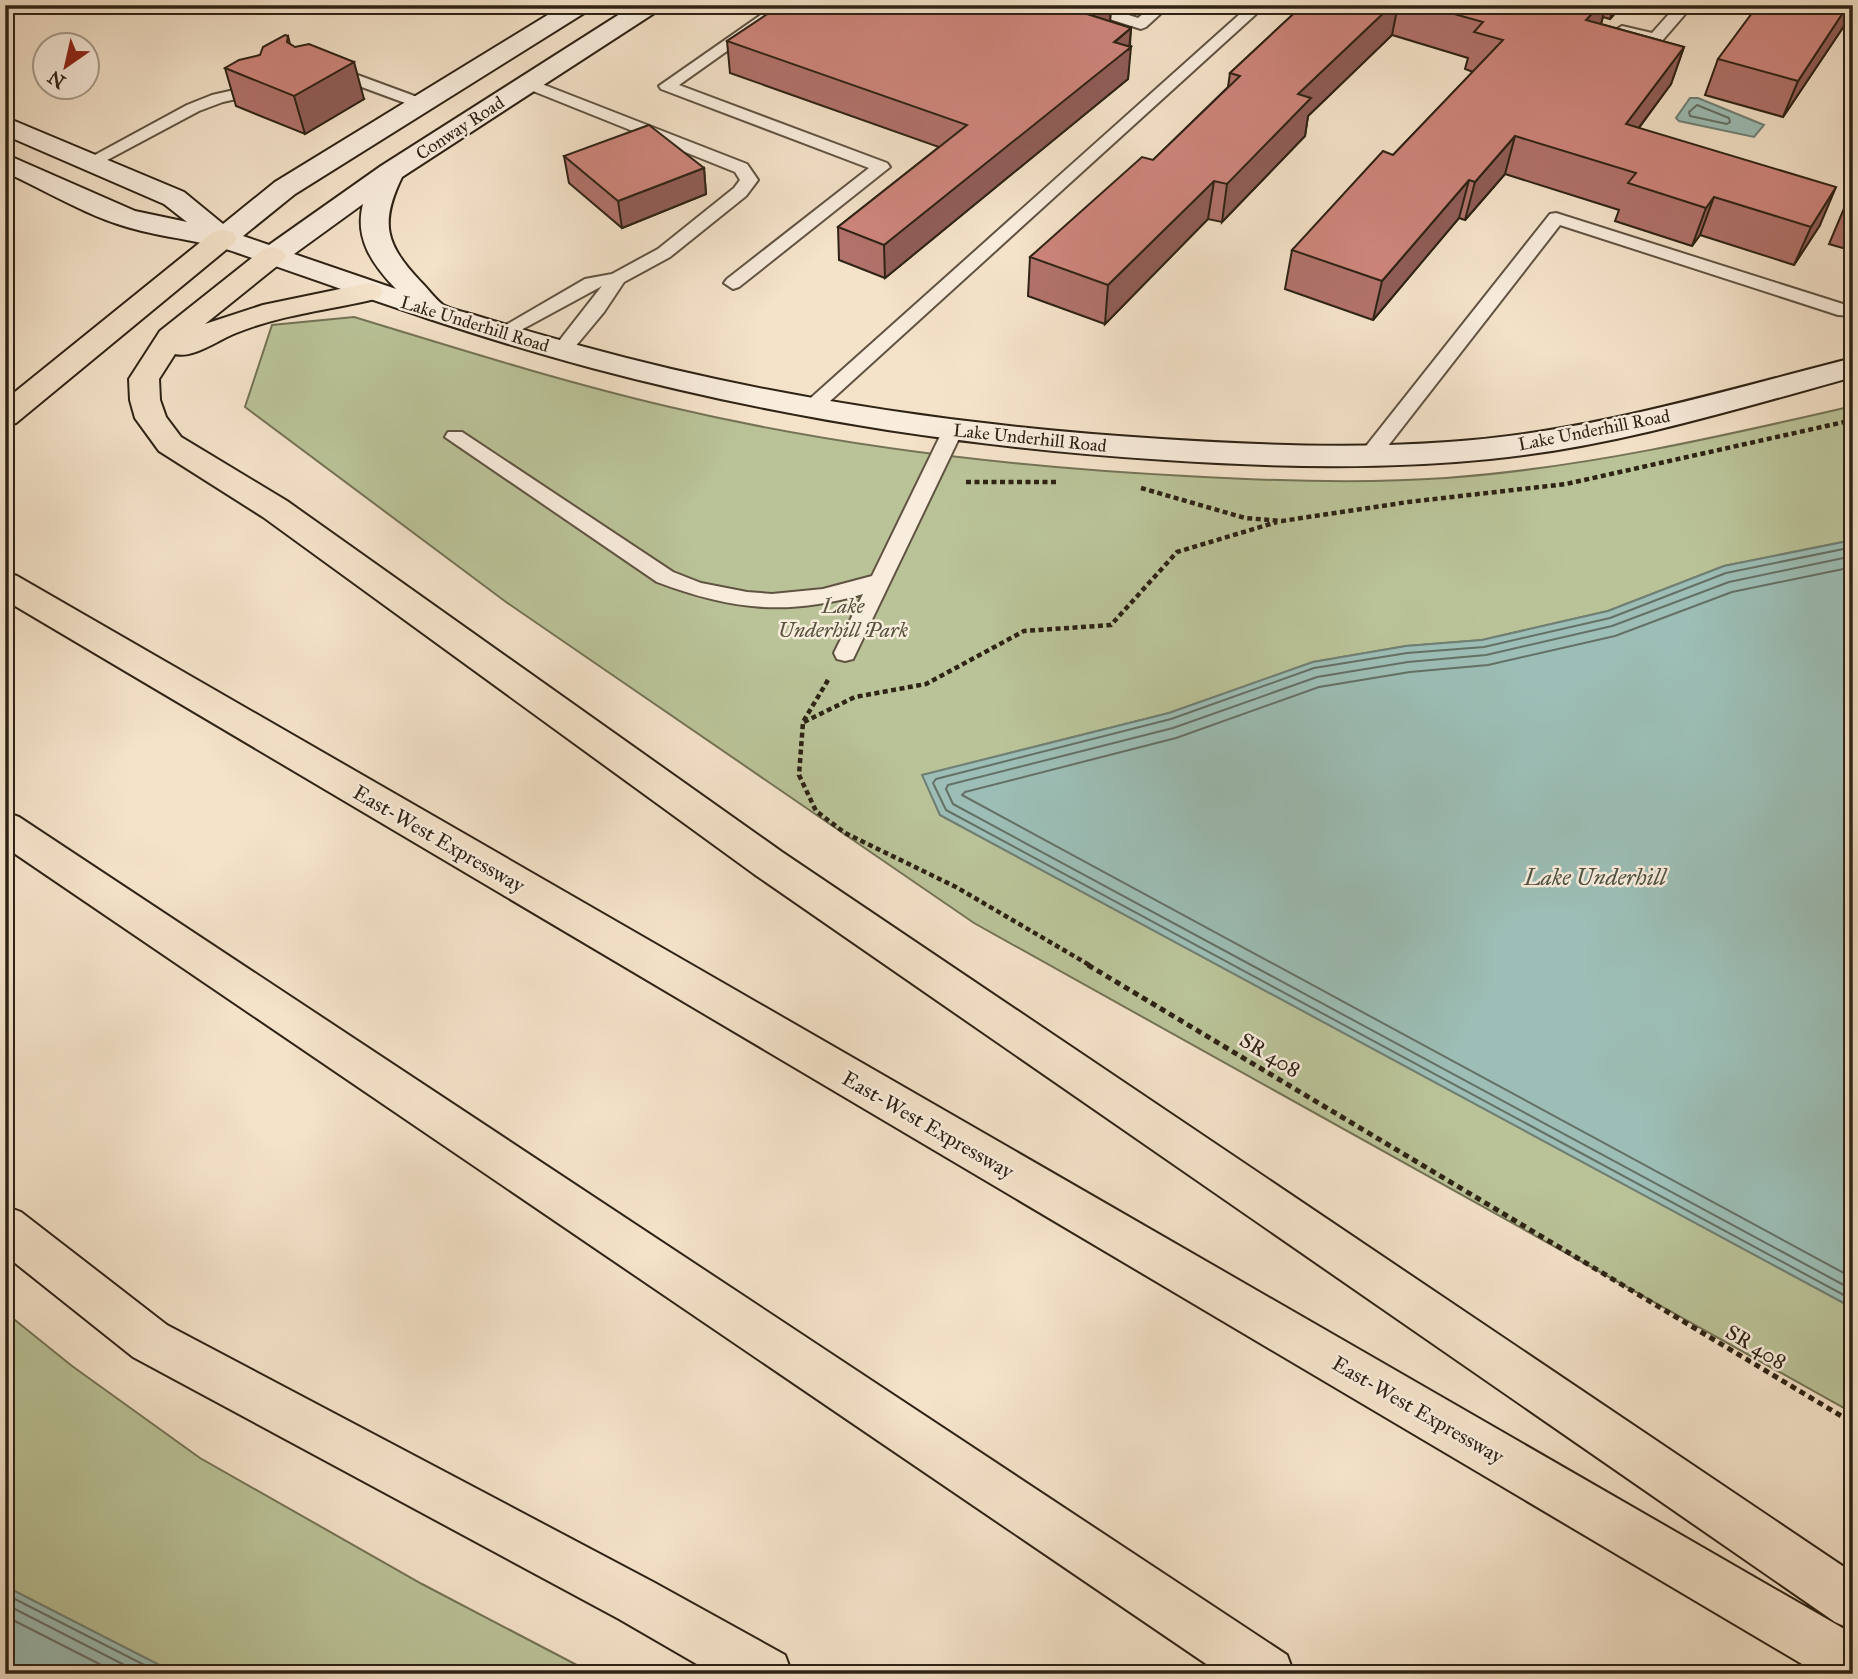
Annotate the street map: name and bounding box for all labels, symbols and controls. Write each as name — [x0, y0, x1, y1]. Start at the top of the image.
north arrow — [32, 32, 102, 102]
text: N — [44, 66, 70, 94]
street label: Conway Road — [412, 91, 508, 165]
street label: Lake Underhill Road — [398, 291, 552, 357]
street label: Lake Underhill Road — [1516, 405, 1672, 455]
street label: Lake Underhill Road — [952, 419, 1108, 457]
park label: Lake Underhill Park — [778, 593, 909, 643]
street label: East-West Expressway — [349, 779, 530, 899]
water label: Lake Underhill — [1523, 863, 1668, 891]
street label: SR 408 — [1235, 1027, 1305, 1083]
street label: East-West Expressway — [838, 1065, 1019, 1185]
street label: SR 408 — [1721, 1319, 1791, 1375]
street label: East-West Expressway — [1328, 1350, 1509, 1470]

